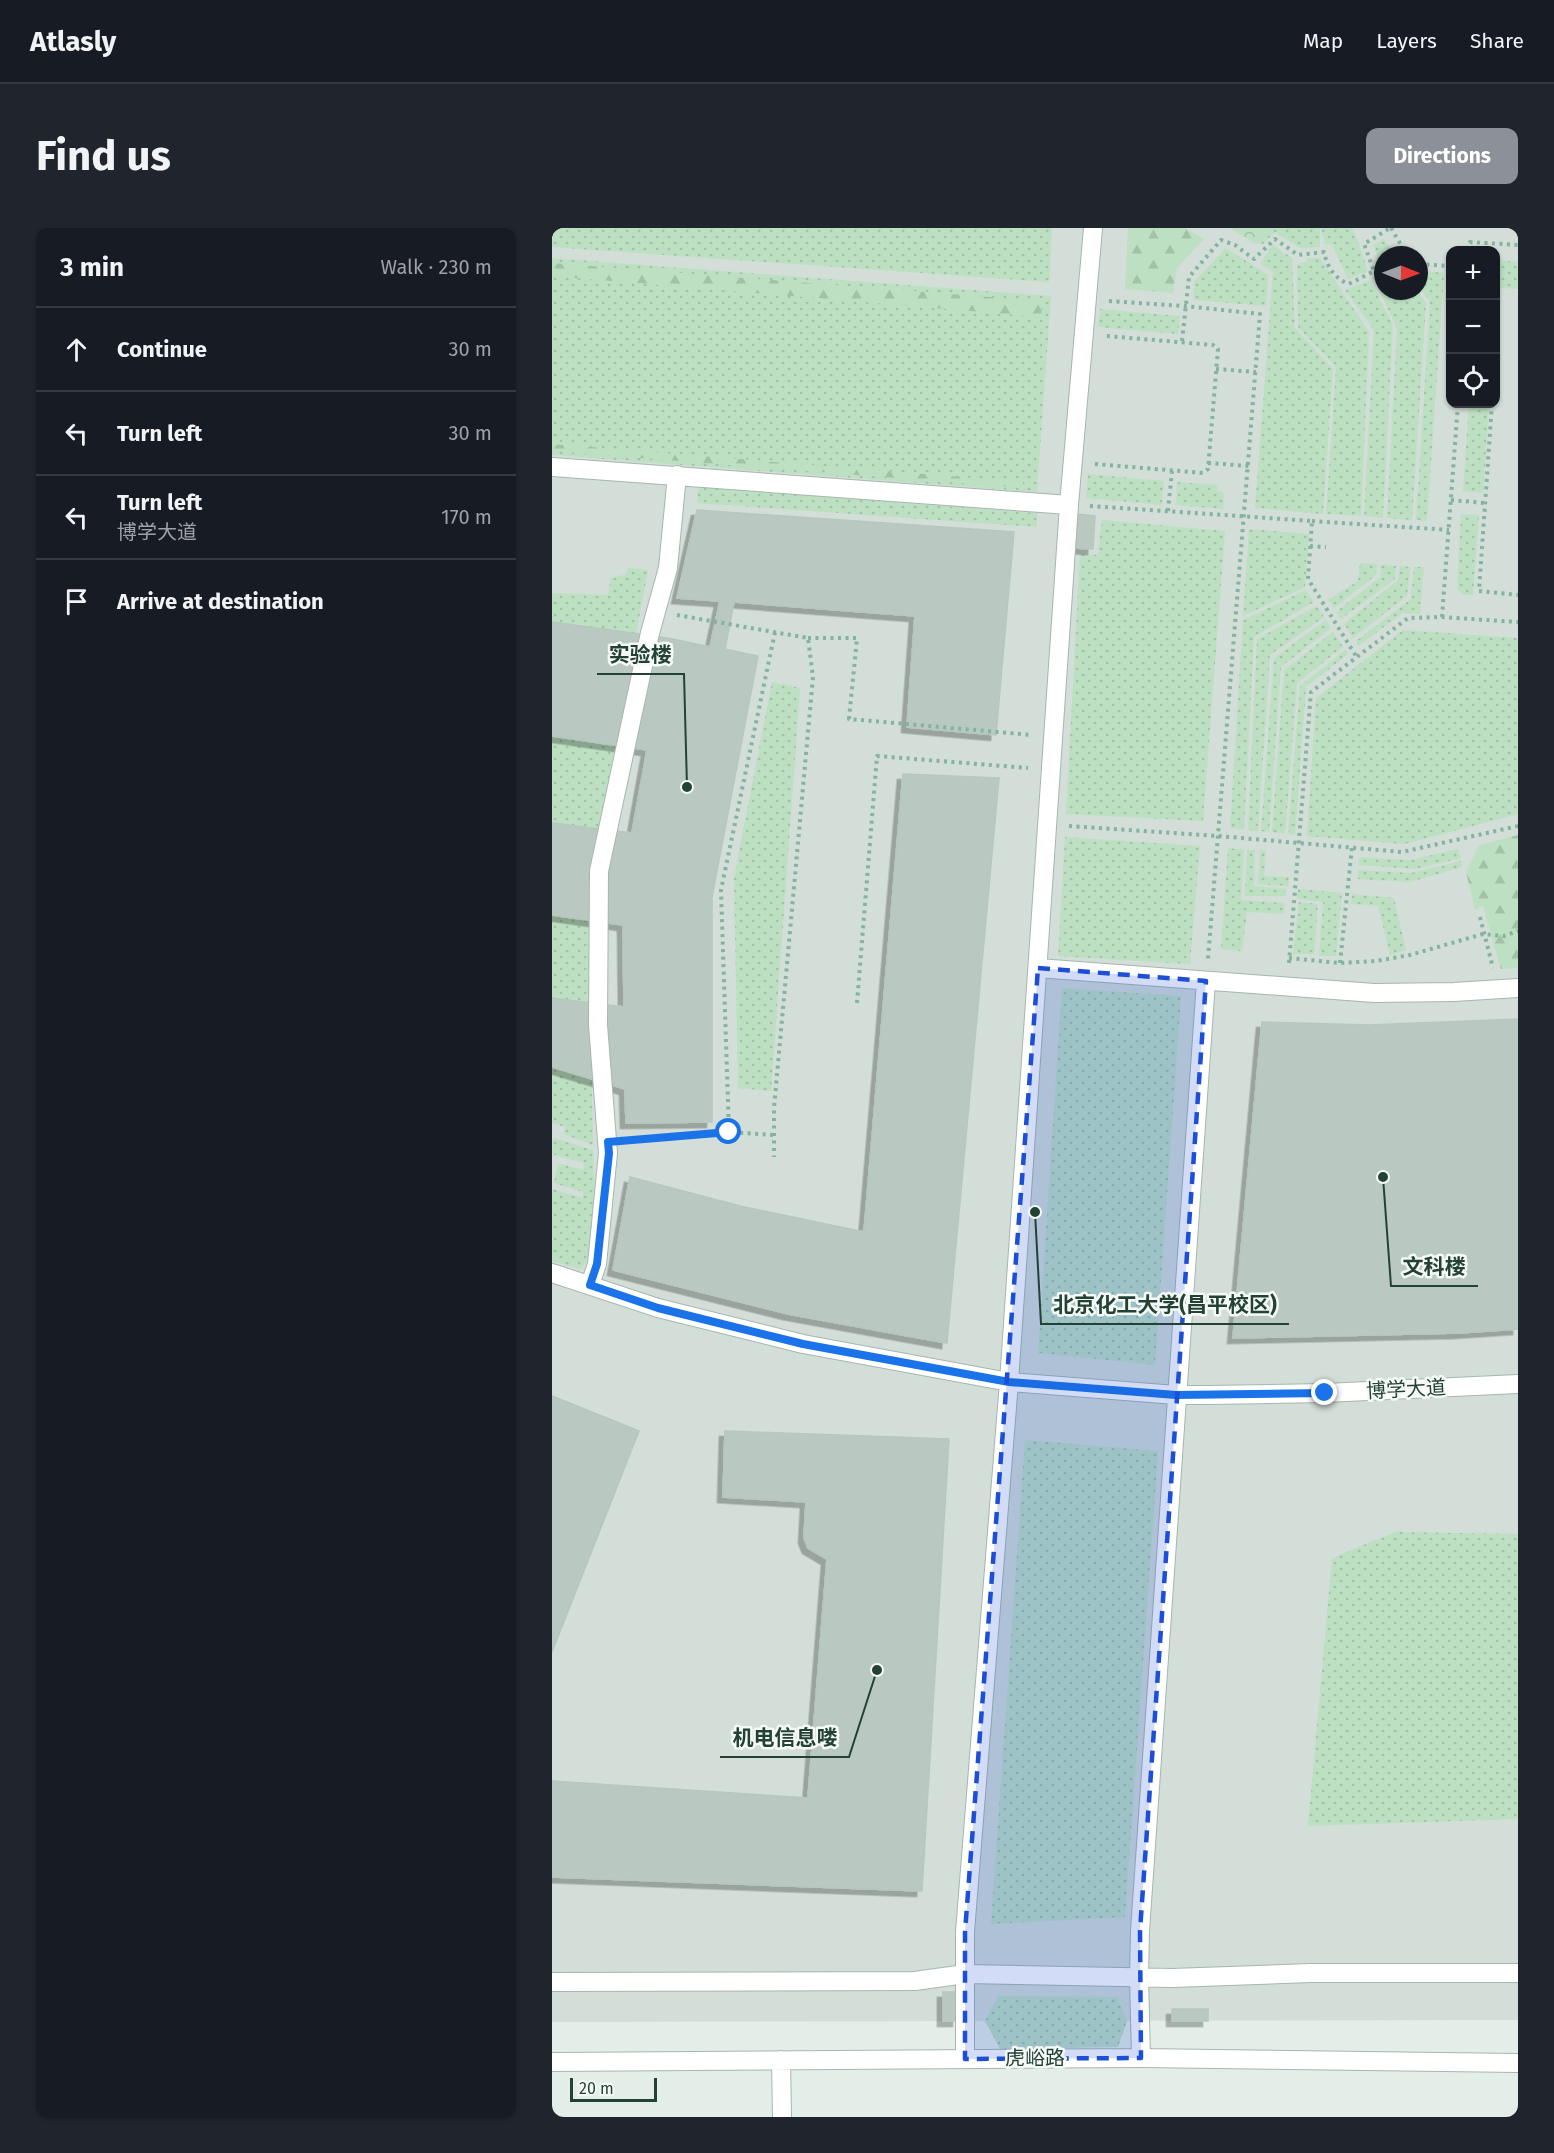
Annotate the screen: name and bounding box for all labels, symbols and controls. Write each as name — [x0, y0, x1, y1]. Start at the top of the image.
text: Atlasly — [30, 25, 116, 58]
text: Map — [1303, 28, 1343, 54]
text: Layers — [1376, 28, 1437, 54]
text: Share — [1470, 28, 1524, 54]
button: Directions — [1366, 128, 1518, 184]
text: Find us — [36, 131, 171, 181]
north arrow — [1374, 246, 1428, 300]
map controls — [1446, 246, 1500, 408]
button: + — [1446, 246, 1500, 300]
text: 3 min — [60, 252, 124, 283]
text: Walk · 230 m — [381, 255, 492, 279]
button: − — [1446, 300, 1500, 354]
icon: ahead — [60, 333, 93, 366]
text: Continue — [117, 336, 207, 363]
text: 30 m — [448, 337, 492, 361]
button: locate — [1446, 354, 1500, 408]
icon: left — [60, 417, 93, 450]
text: Turn left — [117, 420, 202, 447]
text: 30 m — [448, 421, 492, 445]
text: Turn left — [117, 489, 202, 516]
icon: left — [60, 501, 93, 534]
text: 170 m — [441, 505, 492, 529]
text: 博学大道 — [117, 520, 197, 544]
icon: arrive — [60, 585, 93, 618]
text: Arrive at destination — [117, 588, 324, 615]
callout: 实验楼 — [597, 635, 684, 674]
text: 实验楼 — [609, 642, 672, 668]
route start — [715, 1118, 741, 1144]
callout: 文科楼 — [1391, 1247, 1478, 1286]
text: 文科楼 — [1403, 1254, 1466, 1280]
callout: 北京化工大学(昌平校区) — [1041, 1285, 1289, 1324]
text: 北京化工大学(昌平校区) — [1053, 1292, 1277, 1318]
street label: 博学大道 — [1365, 1375, 1447, 1403]
route end — [1311, 1379, 1337, 1405]
callout: 机电信息喽 — [720, 1718, 849, 1757]
text: 机电信息喽 — [733, 1725, 838, 1751]
street label: 虎峪路 — [1005, 2046, 1065, 2070]
scale bar — [570, 2075, 657, 2102]
text: 20 m — [579, 2079, 614, 2098]

